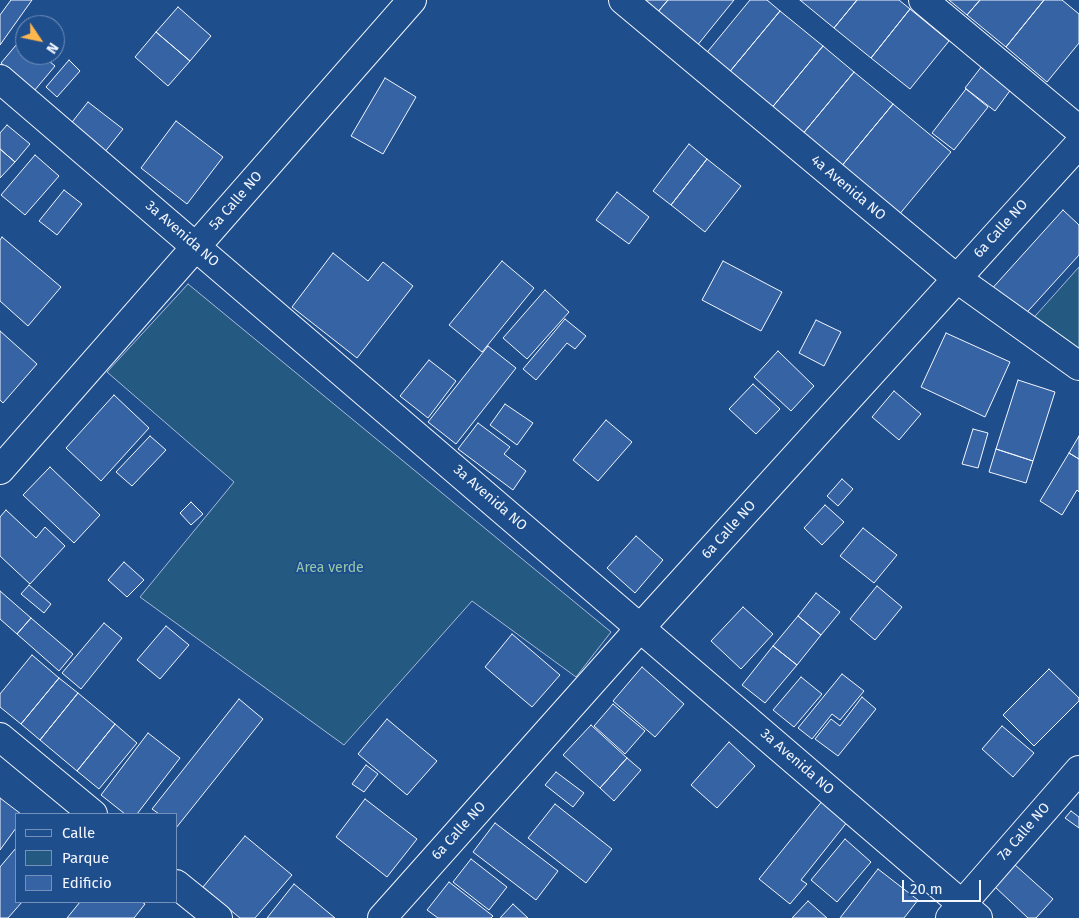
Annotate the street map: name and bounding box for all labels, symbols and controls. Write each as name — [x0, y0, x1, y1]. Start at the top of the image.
north arrow — [15, 15, 65, 65]
text: N — [42, 39, 62, 57]
street label: 4a Avenida NO — [807, 152, 889, 224]
street label: 5a Calle NO — [206, 168, 266, 234]
street label: 6a Calle NO — [970, 196, 1032, 262]
street label: 3a Avenida NO — [142, 198, 222, 270]
street label: 3a Avenida NO — [450, 462, 530, 534]
street label: 6a Calle NO — [698, 497, 760, 563]
park label: Area verde — [296, 560, 364, 576]
street label: 3a Avenida NO — [757, 726, 837, 798]
street label: 6a Calle NO — [428, 798, 490, 864]
street label: 7a Calle NO — [994, 800, 1054, 864]
legend — [15, 813, 178, 903]
text: Calle — [62, 824, 95, 842]
text: Parque — [62, 849, 109, 867]
scale bar — [904, 870, 983, 902]
text: Edificio — [62, 874, 112, 892]
text: 20 m — [910, 880, 943, 898]

